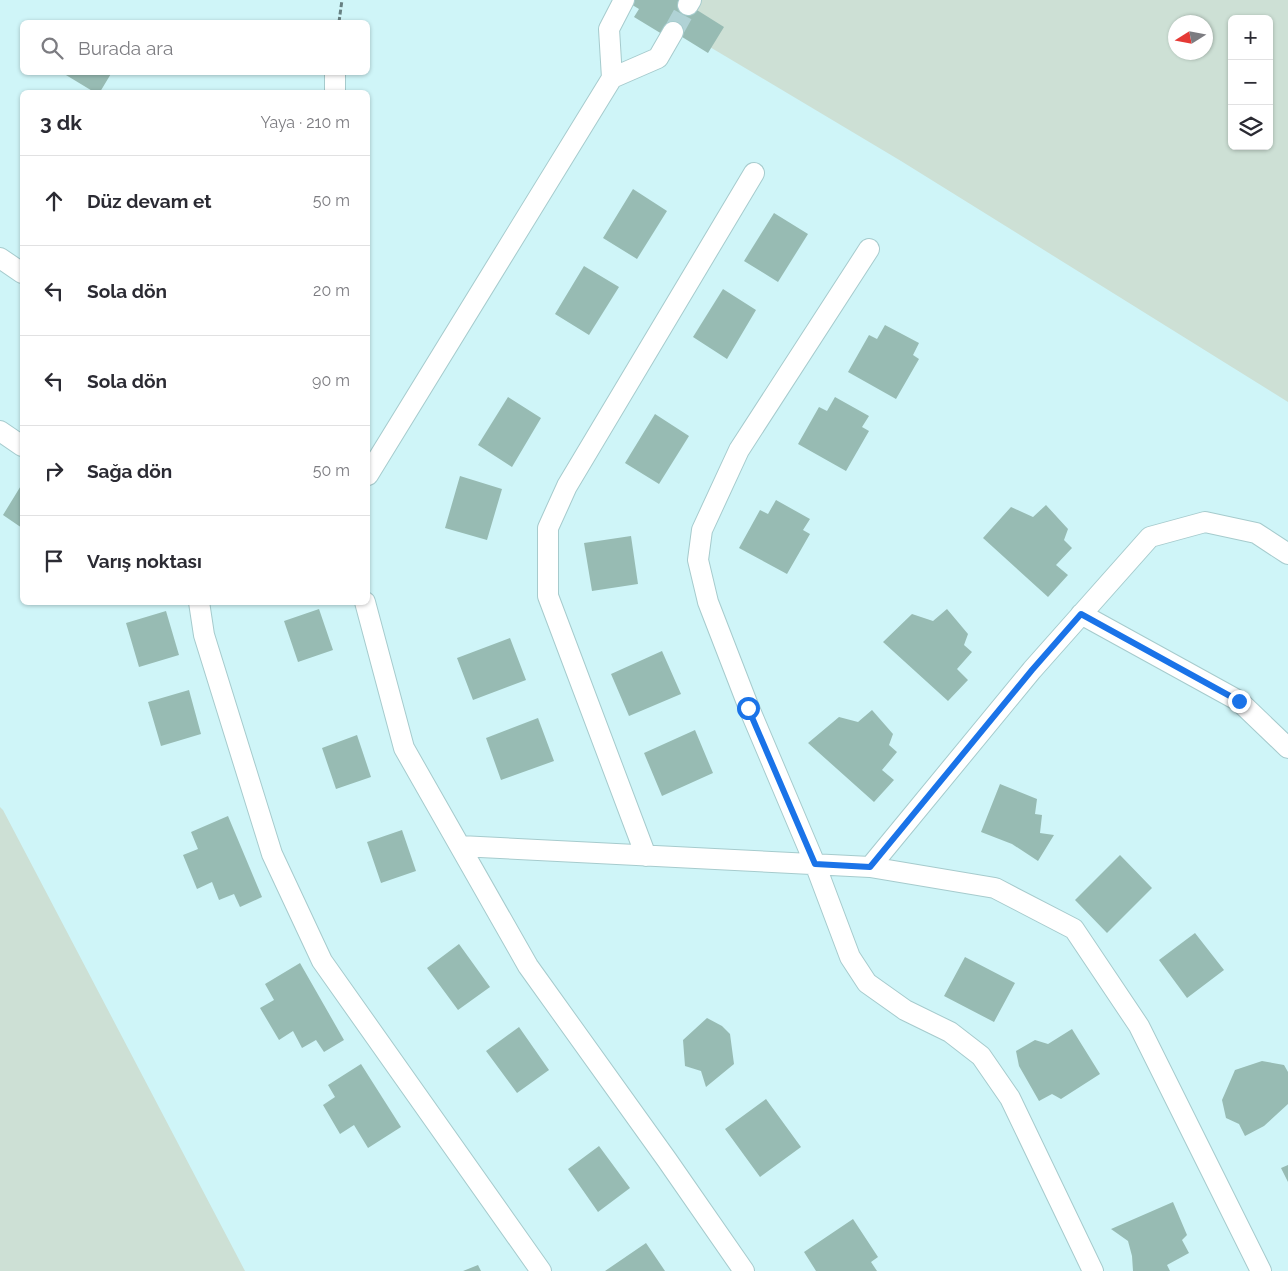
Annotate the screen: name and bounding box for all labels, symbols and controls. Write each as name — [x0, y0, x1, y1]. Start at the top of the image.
north arrow — [1168, 15, 1213, 60]
map controls — [1228, 15, 1273, 150]
button: + — [1228, 15, 1273, 60]
search box — [20, 20, 370, 75]
icon: search — [38, 34, 66, 62]
text: Burada ara — [78, 37, 173, 59]
button: − — [1228, 60, 1273, 105]
button: layers — [1228, 105, 1273, 150]
text: 3 dk — [40, 110, 82, 135]
text: Yaya · 210 m — [260, 113, 350, 132]
icon: ahead — [40, 187, 68, 215]
text: Düz devam et — [87, 190, 212, 212]
text: 50 m — [313, 191, 350, 210]
icon: left — [40, 277, 68, 305]
text: Sola dön — [87, 280, 167, 302]
text: 20 m — [313, 281, 350, 300]
icon: left — [40, 367, 68, 395]
text: Sola dön — [87, 370, 167, 392]
text: 90 m — [312, 371, 350, 390]
icon: right — [40, 457, 68, 485]
text: Sağa dön — [87, 460, 172, 482]
text: 50 m — [313, 461, 350, 480]
icon: arrive — [40, 547, 68, 575]
text: Varış noktası — [87, 550, 202, 572]
route end — [1228, 690, 1251, 713]
route start — [737, 697, 760, 720]

